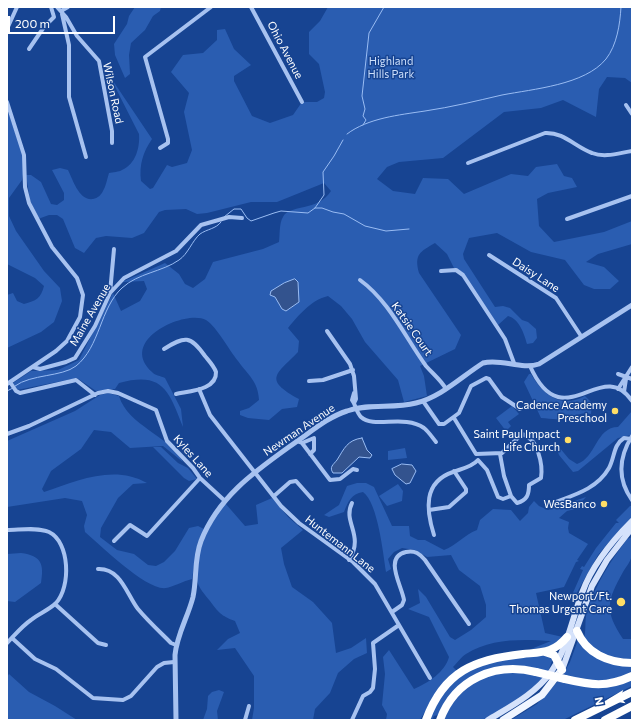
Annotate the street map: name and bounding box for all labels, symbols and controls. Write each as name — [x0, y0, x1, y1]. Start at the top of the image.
scale bar — [10, 8, 117, 34]
text: 200 m — [15, 16, 50, 30]
street label: Ohio Avenue — [264, 19, 306, 81]
park label: Highland Hills Park — [368, 54, 414, 80]
street label: Wilson Road — [100, 61, 126, 125]
street label: Daisy Lane — [510, 255, 562, 295]
street label: Maine Avenue — [67, 281, 113, 349]
street label: Katsie Court — [389, 300, 435, 358]
place label: Cadence Academy Preschool — [516, 398, 607, 424]
street label: Newman Avenue — [261, 401, 337, 459]
marker: Cadence Academy Preschool — [610, 406, 620, 416]
place label: Saint Paul Impact Life Church — [473, 427, 560, 453]
street label: Kyles Lane — [171, 432, 215, 480]
marker: Saint Paul Impact Life Church — [563, 435, 573, 445]
place label: WesBanco — [544, 497, 596, 511]
marker: WesBanco — [599, 499, 609, 509]
street label: Huntemann Lane — [302, 513, 378, 575]
place label: Newport/Ft. Thomas Urgent Care — [509, 589, 612, 615]
marker: Newport/Ft. Thomas Urgent Care — [615, 596, 627, 608]
north arrow — [591, 679, 631, 719]
text: N — [592, 696, 606, 706]

